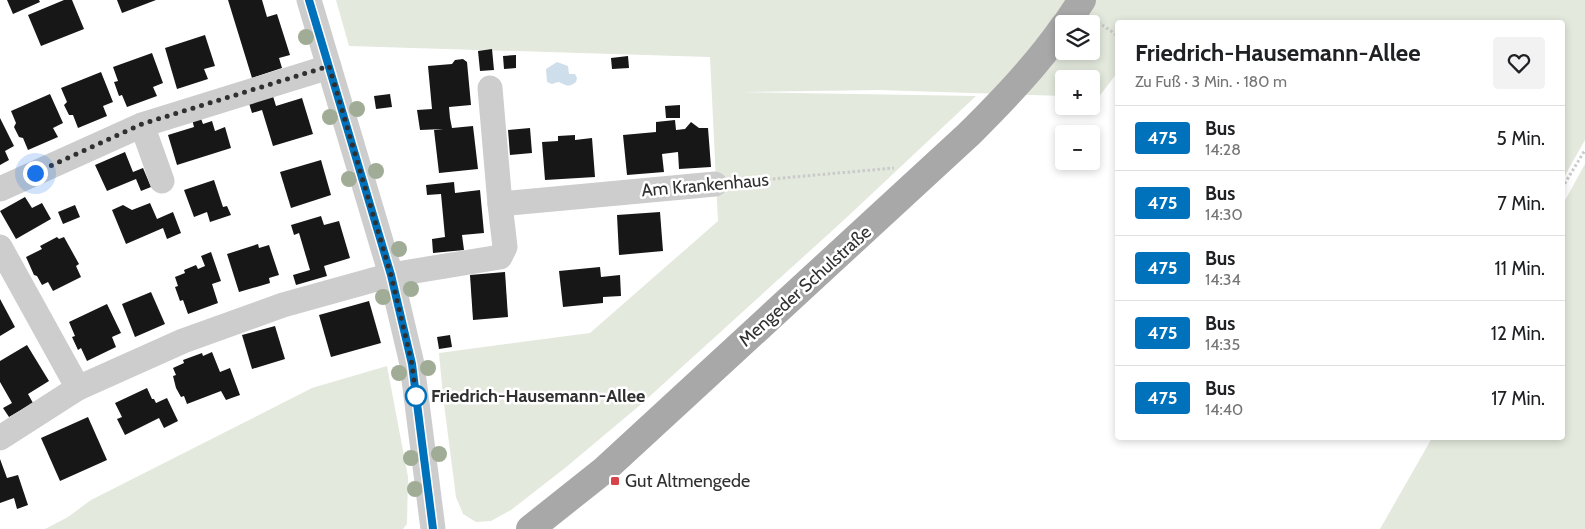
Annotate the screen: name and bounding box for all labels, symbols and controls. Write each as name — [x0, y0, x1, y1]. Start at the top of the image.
map controls — [1055, 15, 1100, 170]
button: layers — [1055, 15, 1100, 60]
button: heart — [1493, 37, 1545, 89]
text: Friedrich-Hausemann-Allee — [1135, 38, 1421, 67]
button: + — [1055, 70, 1100, 115]
text: Zu Fuß · 3 Min. · 180 m — [1135, 72, 1287, 91]
text: Bus — [1205, 117, 1235, 140]
button: − — [1055, 125, 1100, 170]
text: 475 — [1147, 127, 1178, 149]
text: 5 Min. — [1497, 127, 1545, 150]
text: 14:28 — [1205, 140, 1241, 159]
your location — [23, 161, 48, 186]
street label: Am Krankenhaus — [640, 168, 770, 202]
text: Bus — [1205, 182, 1235, 205]
text: 475 — [1147, 192, 1178, 214]
text: 7 Min. — [1497, 192, 1545, 215]
text: 14:30 — [1205, 205, 1243, 224]
street label: Mengeder Schulstraße — [734, 221, 876, 351]
text: Bus — [1205, 247, 1235, 270]
text: 475 — [1147, 257, 1178, 279]
text: 11 Min. — [1494, 257, 1545, 280]
text: 14:34 — [1205, 270, 1241, 289]
text: Bus — [1205, 312, 1235, 335]
text: 475 — [1147, 322, 1178, 344]
text: 12 Min. — [1491, 322, 1545, 345]
text: 14:35 — [1205, 335, 1240, 354]
text: Bus — [1205, 377, 1235, 400]
marker: Friedrich-Hausemann-Allee — [405, 385, 427, 407]
place label: Friedrich-Hausemann-Allee — [431, 385, 645, 407]
text: 475 — [1147, 387, 1178, 409]
text: 17 Min. — [1491, 387, 1545, 410]
text: 14:40 — [1205, 400, 1243, 419]
place label: Gut Altmengede — [625, 470, 750, 492]
marker: Gut Altmengede — [609, 475, 621, 487]

